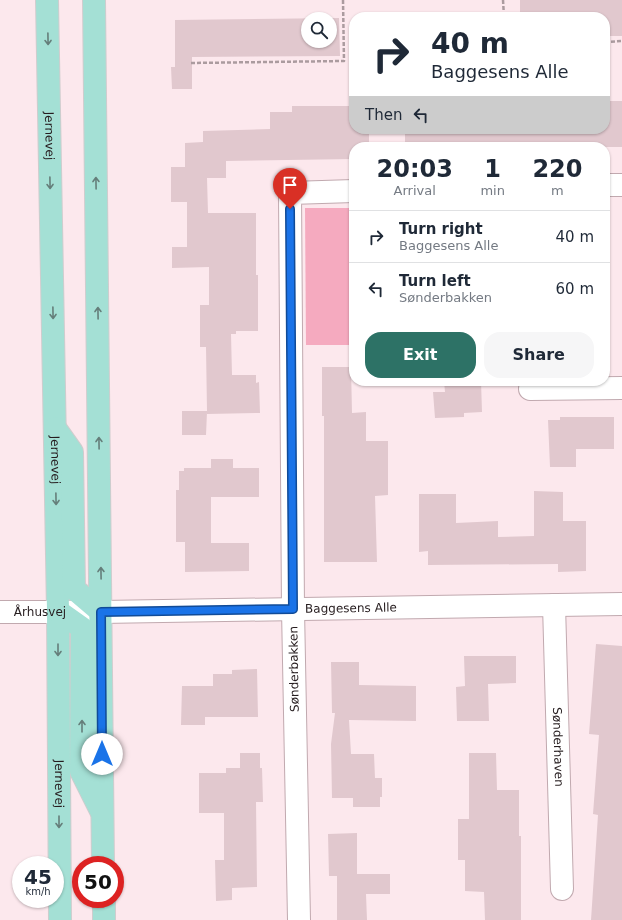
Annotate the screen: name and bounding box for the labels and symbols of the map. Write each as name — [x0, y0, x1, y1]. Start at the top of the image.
one-way arrow — [44, 32, 51, 45]
street label: Jernevej — [42, 111, 57, 160]
pin — [273, 168, 307, 209]
one-way arrow — [46, 176, 54, 189]
one-way arrow — [92, 177, 100, 190]
one-way arrow — [49, 306, 57, 319]
one-way arrow — [94, 307, 102, 320]
street label: Jernevej — [48, 435, 63, 484]
one-way arrow — [95, 437, 103, 450]
one-way arrow — [52, 492, 60, 505]
one-way arrow — [97, 567, 105, 580]
street label: Baggesens Alle — [305, 600, 397, 616]
street label: Århusvej — [14, 604, 66, 619]
street label: Sønderbakken — [286, 626, 302, 712]
one-way arrow — [54, 643, 62, 656]
street label: Sønderhaven — [550, 707, 566, 787]
one-way arrow — [78, 720, 86, 733]
position arrow — [81, 733, 123, 775]
street label: Jernevej — [52, 759, 66, 808]
one-way arrow — [56, 815, 63, 828]
speed limit sign: 50 — [72, 856, 124, 908]

